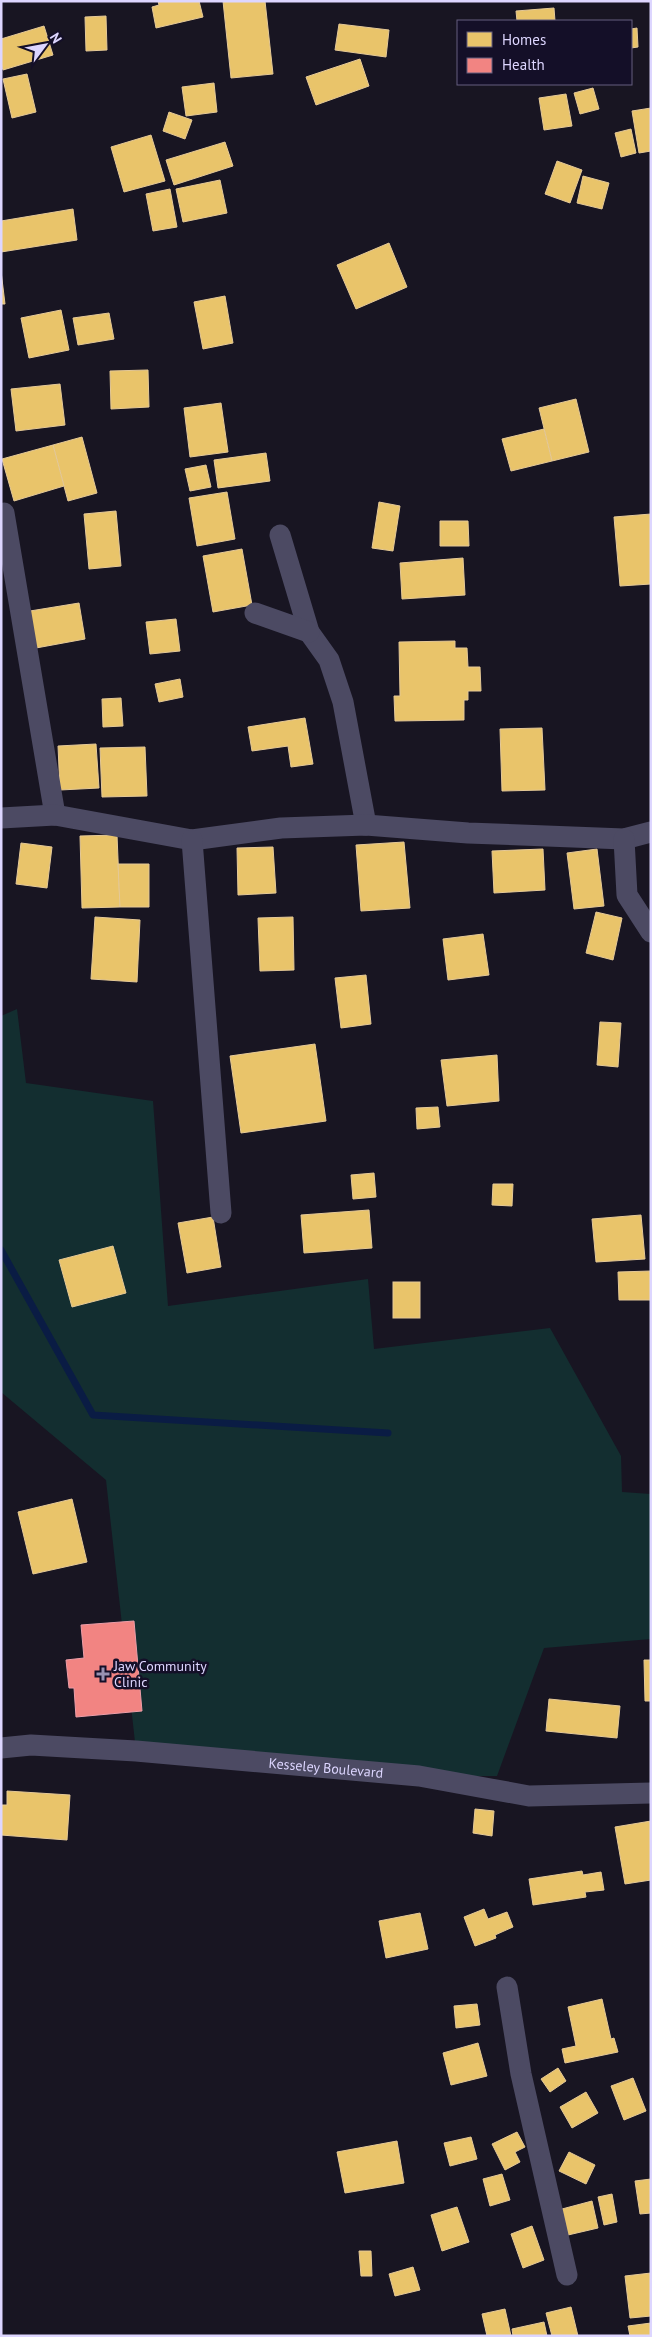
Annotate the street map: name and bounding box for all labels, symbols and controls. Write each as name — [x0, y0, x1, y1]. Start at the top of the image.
north arrow — [20, 20, 70, 70]
legend — [457, 20, 632, 85]
text: N — [46, 29, 66, 47]
text: Homes — [502, 30, 546, 49]
text: Health — [502, 55, 545, 74]
place label: Jaw Community Clinic — [113, 1657, 207, 1691]
marker: Jaw Community Clinic — [96, 1667, 110, 1681]
street label: Kesseley Boulevard — [268, 1754, 384, 1782]

